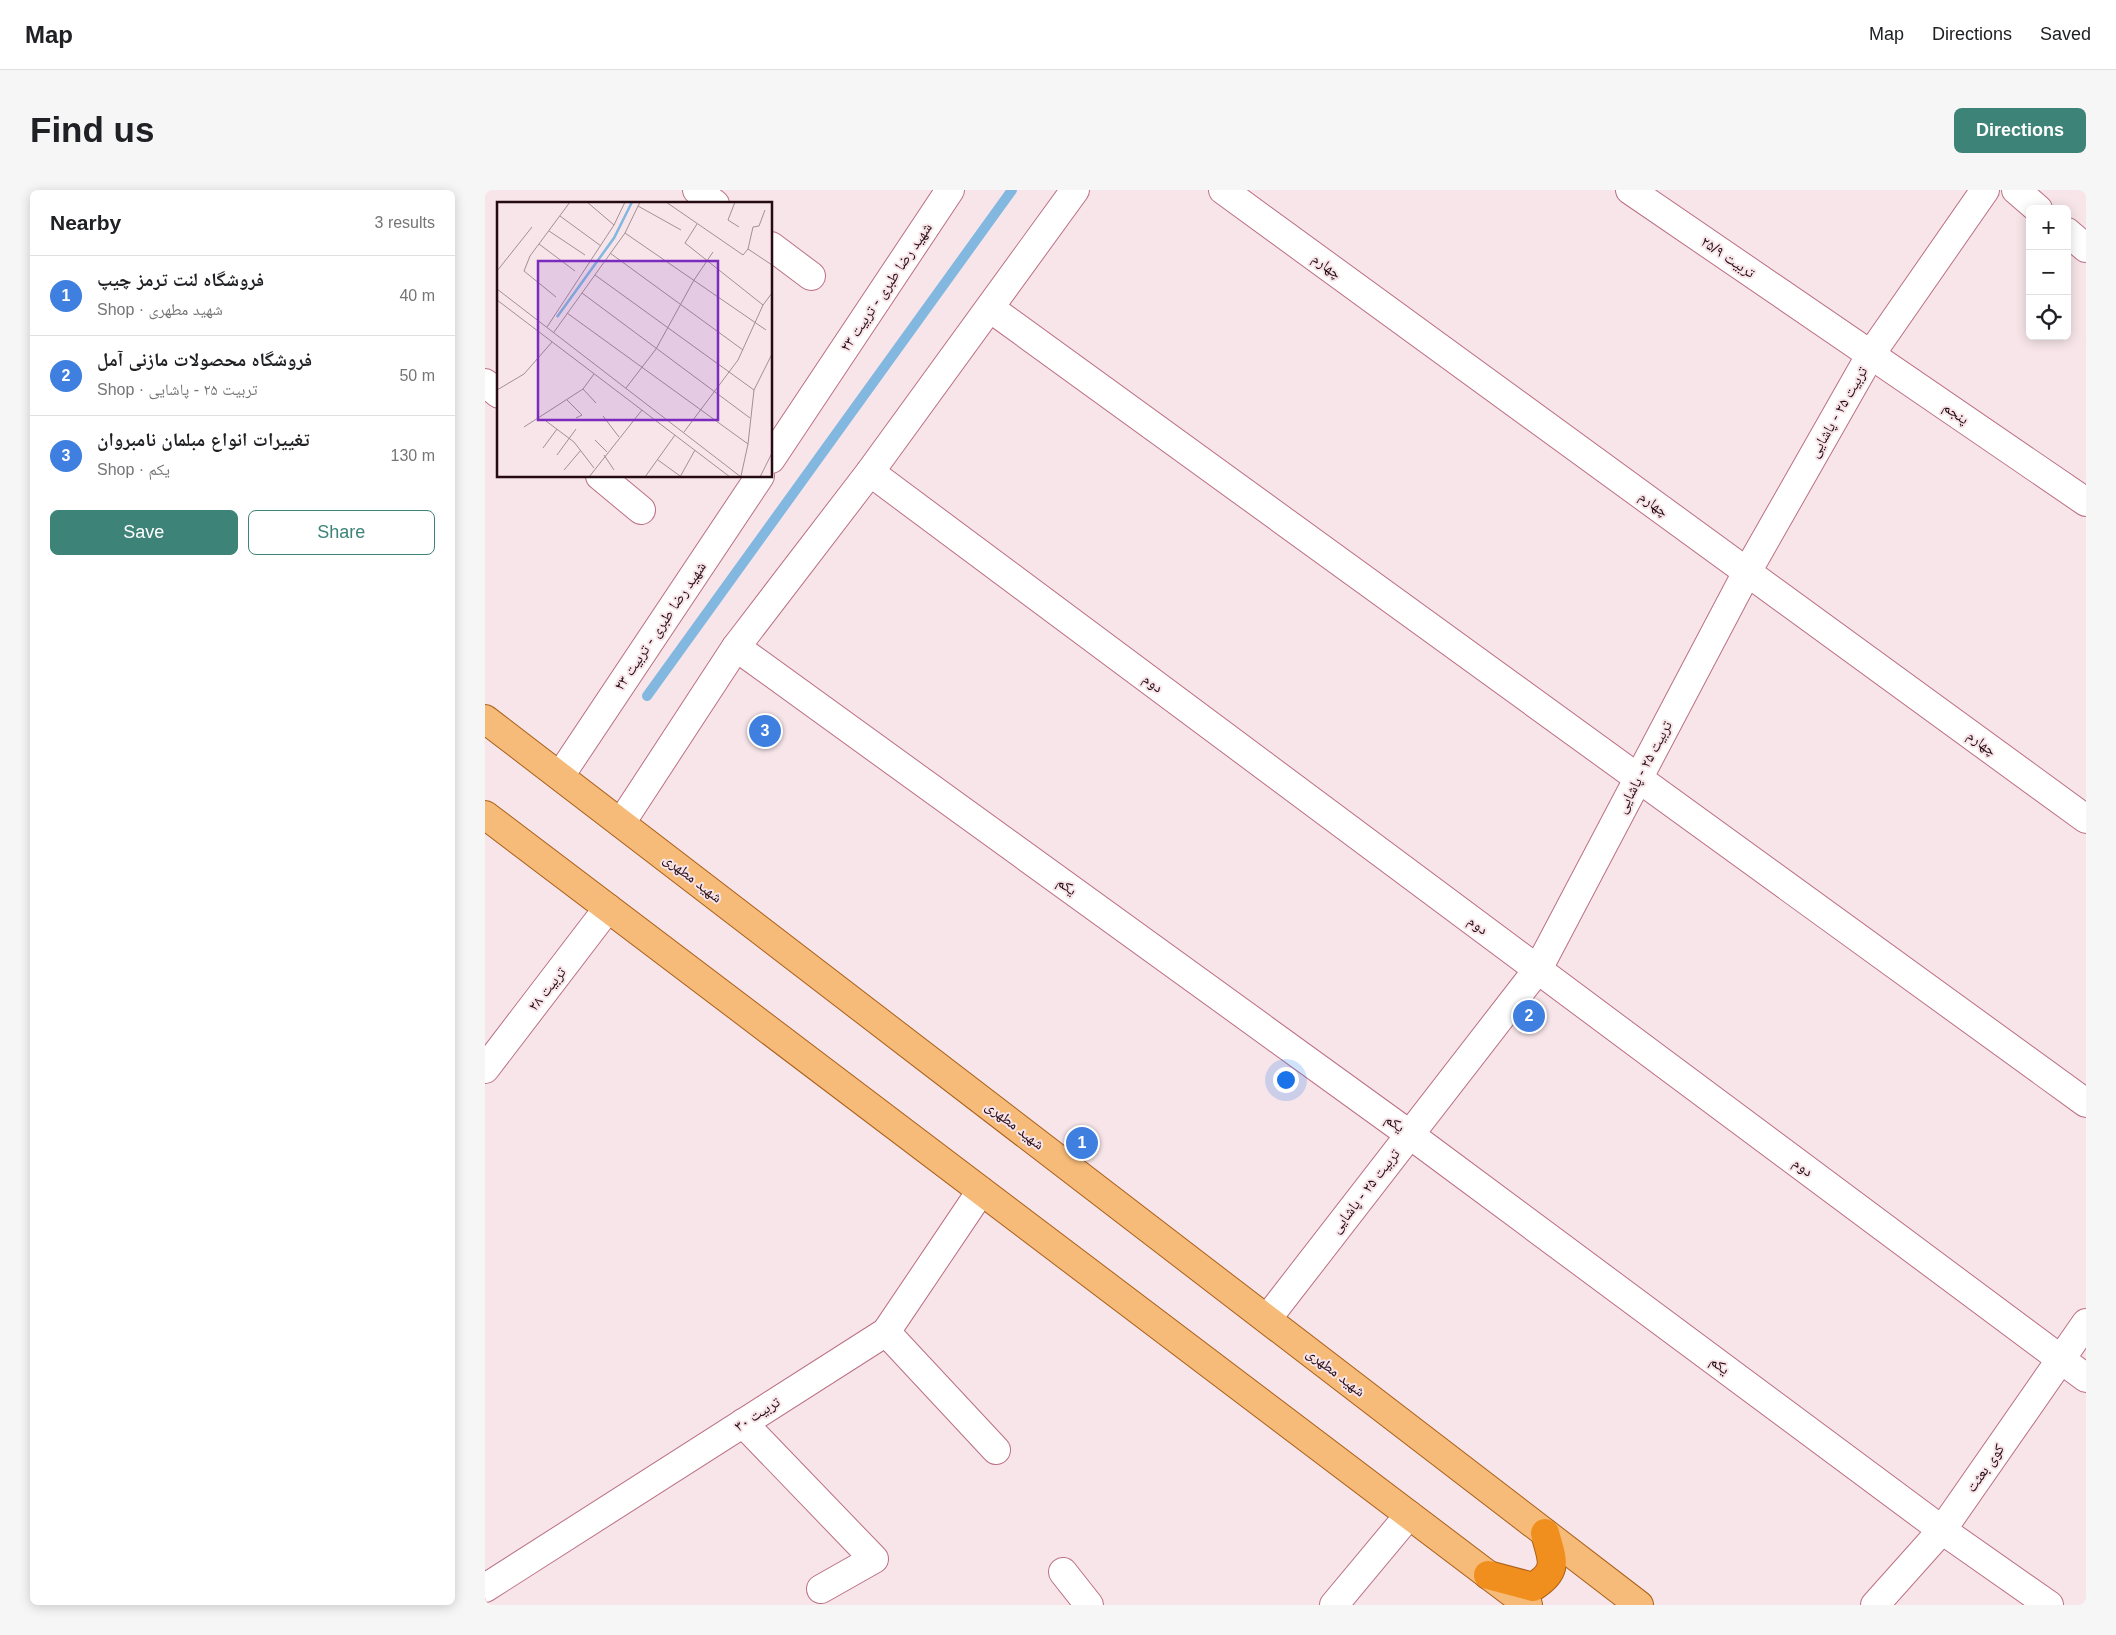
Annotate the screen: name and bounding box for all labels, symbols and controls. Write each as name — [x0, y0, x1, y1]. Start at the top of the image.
text: Map — [25, 21, 73, 48]
text: Map — [1869, 24, 1904, 44]
text: Directions — [1932, 24, 2012, 44]
text: Saved — [2040, 24, 2091, 44]
button: Directions — [1954, 108, 2086, 153]
text: Find us — [30, 110, 154, 149]
inset map — [497, 202, 773, 478]
map controls — [2026, 205, 2071, 340]
button: + — [2026, 205, 2071, 250]
text: Nearby — [50, 211, 121, 234]
text: 3 results — [375, 214, 435, 231]
street label: شهید رضا طبری - تربیت ۲۳ — [836, 219, 937, 355]
street label: تربیت ۲۵/۹ — [1697, 232, 1759, 282]
street label: چهارم — [1308, 249, 1346, 284]
button: − — [2026, 250, 2071, 295]
text: فروشگاه لنت ترمز چیپ — [97, 269, 264, 290]
text: 1 — [62, 287, 70, 304]
text: 40 m — [399, 287, 435, 304]
button: locate — [2026, 295, 2071, 340]
text: Shop · شهید مطهری — [97, 301, 223, 318]
text: فروشگاه محصولات مازنی آمل — [97, 349, 312, 370]
street label: تربیت ۲۵ - پاشایی — [1805, 363, 1872, 461]
text: 2 — [62, 367, 70, 384]
text: 50 m — [399, 367, 435, 384]
text: Shop · تربیت ۲۵ - پاشایی — [97, 381, 257, 398]
street label: پنجم — [1939, 398, 1972, 429]
text: تغییرات انواع مبلمان نامبروان — [97, 429, 310, 450]
text: 3 — [62, 447, 70, 464]
text: 130 m — [391, 447, 435, 464]
text: Shop · یکم — [97, 461, 170, 478]
street label: چهارم — [1635, 487, 1673, 522]
button: Save — [50, 510, 238, 555]
button: Share — [248, 510, 435, 555]
street label: شهید رضا طبری - تربیت ۲۳ — [610, 558, 711, 694]
street label: دوم — [1139, 670, 1167, 697]
pin: 3 — [749, 712, 781, 750]
street label: تربیت ۲۵ - پاشایی — [1612, 717, 1677, 817]
street label: چهارم — [1963, 726, 2001, 761]
street label: شهید مطهری — [659, 849, 726, 907]
street label: یکم — [1053, 873, 1081, 900]
street label: دوم — [1464, 912, 1492, 939]
street label: تربیت ۲۸ — [524, 963, 570, 1014]
pin: 2 — [1513, 997, 1545, 1035]
your location — [1273, 1067, 1299, 1093]
street label: شهید مطهری — [981, 1096, 1048, 1154]
street label: یکم — [1381, 1110, 1409, 1137]
pin: 1 — [1066, 1124, 1098, 1162]
street label: تربیت ۲۵ - پاشایی — [1326, 1145, 1405, 1237]
street label: دوم — [1789, 1154, 1817, 1181]
street label: شهید مطهری — [1302, 1343, 1369, 1401]
street label: یکم — [1706, 1352, 1734, 1379]
street label: تربیت ۳۰ — [731, 1392, 784, 1435]
street label: کوی بعثت — [1962, 1440, 2009, 1496]

